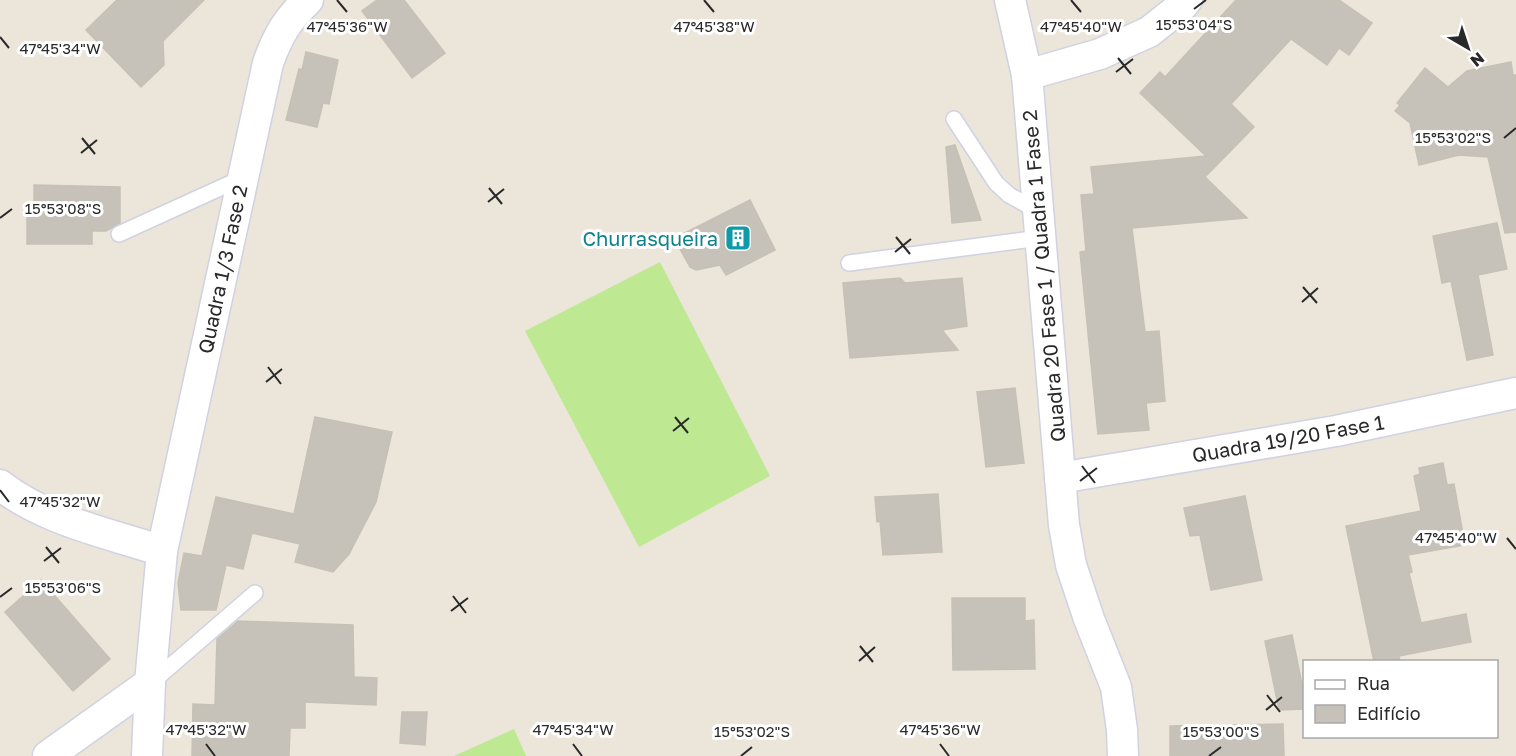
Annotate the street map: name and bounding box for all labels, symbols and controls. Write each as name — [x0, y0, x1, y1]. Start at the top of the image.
text: 15°53'04"S — [1156, 15, 1232, 33]
text: 47°45'36"W — [306, 17, 388, 35]
text: 47°45'38"W — [673, 17, 755, 35]
text: 47°45'40"W — [1040, 17, 1122, 35]
north arrow — [1438, 18, 1498, 78]
text: 47°45'34"W — [19, 39, 101, 57]
text: N — [1466, 48, 1488, 71]
street label: Quadra 20 Fase 1 / Quadra 1 Fase 2 — [1017, 109, 1069, 443]
text: 15°53'02"S — [1415, 128, 1491, 146]
street label: Quadra 1/3 Fase 2 — [192, 182, 252, 356]
text: 15°53'08"S — [25, 199, 101, 217]
building icon: Churrasqueira — [723, 223, 753, 253]
place label: Churrasqueira — [582, 226, 718, 250]
street label: Quadra 19/20 Fase 1 — [1190, 409, 1386, 467]
text: 47°45'32"W — [20, 492, 100, 510]
text: 47°45'40"W — [1415, 528, 1497, 546]
text: 15°53'06"S — [25, 578, 101, 596]
legend — [1303, 660, 1498, 738]
text: Rua — [1357, 672, 1390, 694]
text: Edifício — [1357, 702, 1421, 724]
text: 47°45'32"W — [166, 720, 246, 738]
text: 47°45'34"W — [532, 720, 614, 738]
text: 47°45'36"W — [899, 720, 981, 738]
text: 15°53'02"S — [714, 722, 790, 740]
text: 15°53'00"S — [1183, 722, 1259, 740]

